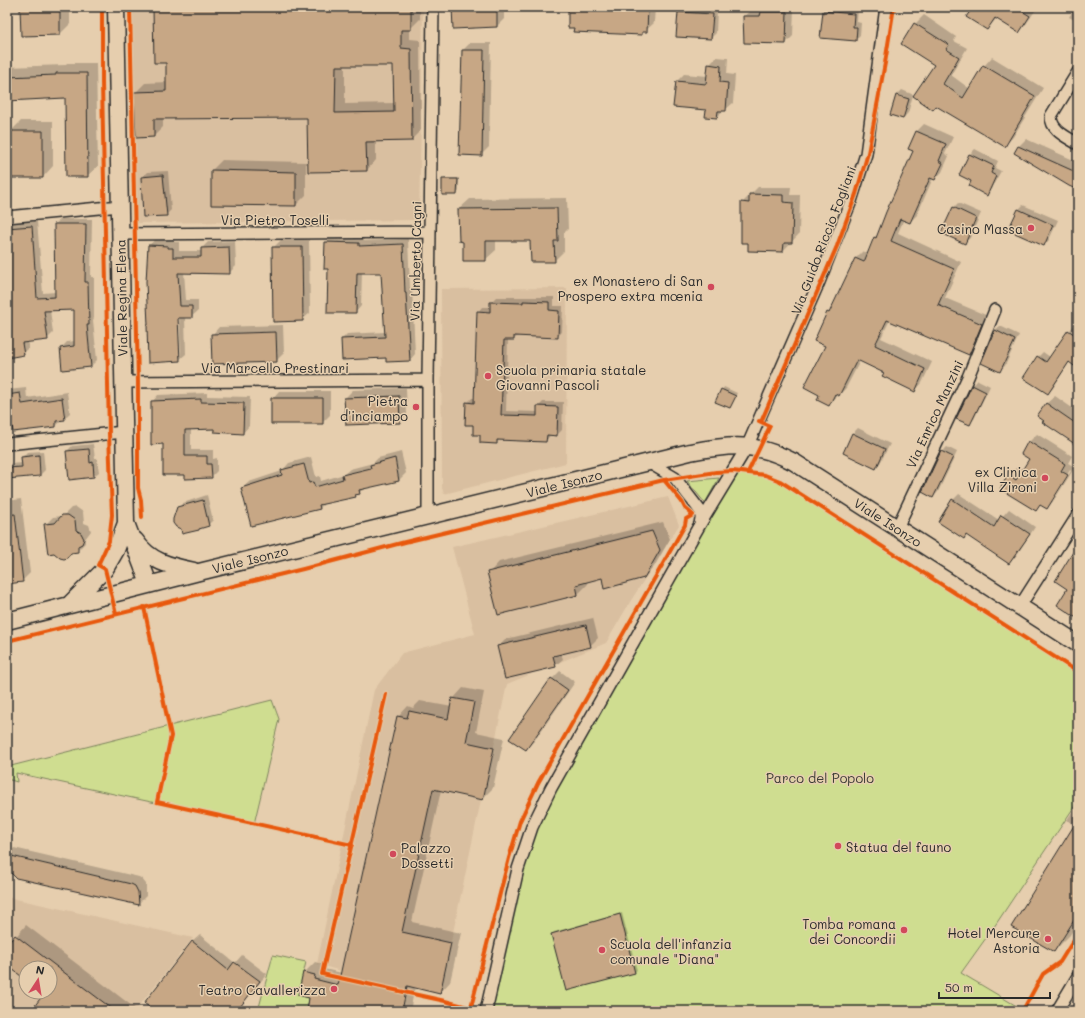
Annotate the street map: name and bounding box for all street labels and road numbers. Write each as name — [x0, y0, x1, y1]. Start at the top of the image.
street label: Via Guido Riccio Fogliani — [787, 163, 859, 317]
street label: Via Umberto Cagni — [405, 201, 425, 321]
street label: Via Pietro Toselli — [221, 211, 329, 228]
street label: Viale Regina Elena — [111, 239, 131, 357]
street label: Via Enrico Manzini — [902, 357, 967, 471]
street label: Via Marcello Prestinari — [201, 359, 349, 376]
street label: Viale Isonzo — [524, 465, 604, 501]
street label: Viale Isonzo — [851, 494, 925, 550]
street label: Viale Isonzo — [210, 541, 290, 577]

